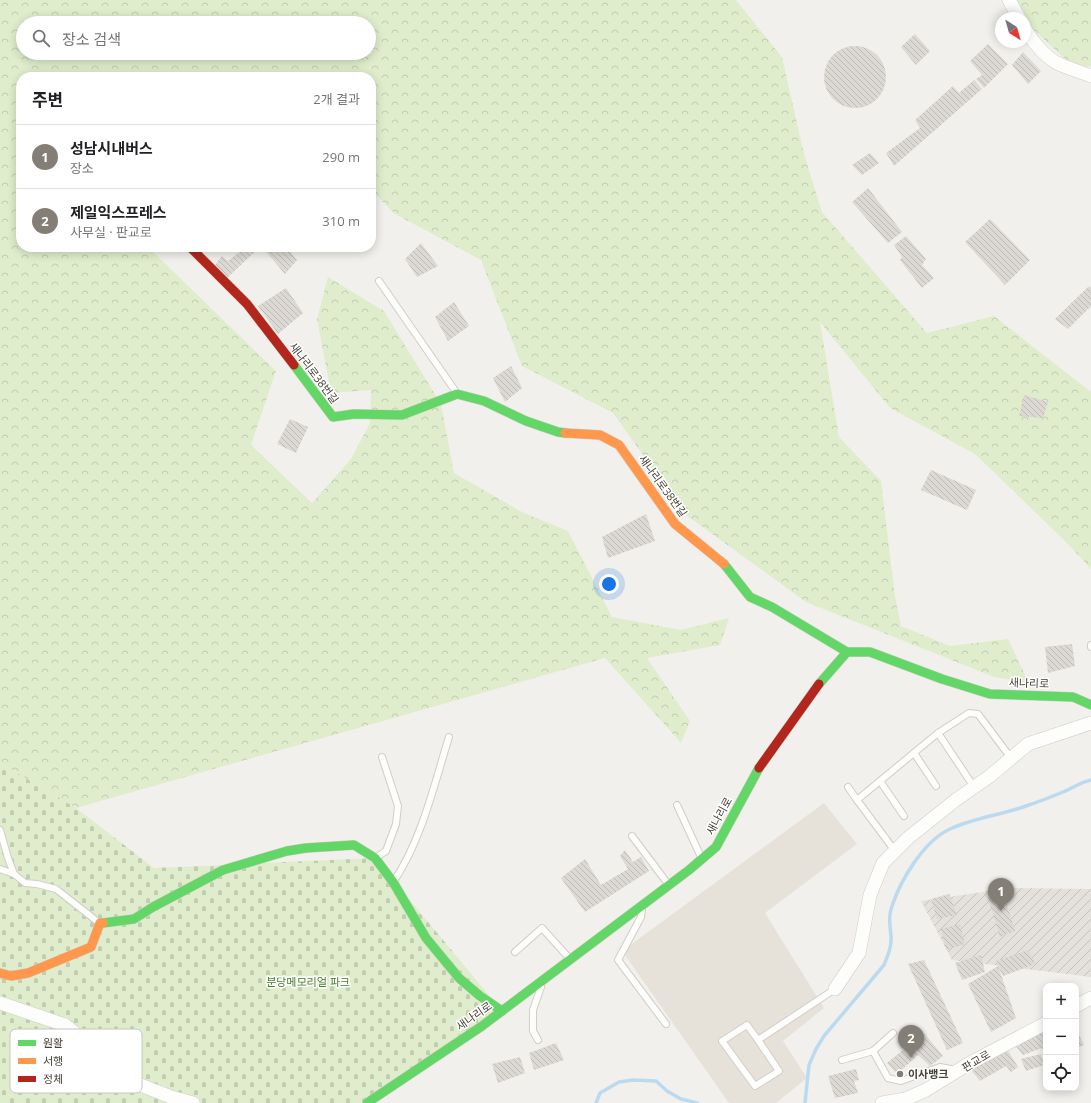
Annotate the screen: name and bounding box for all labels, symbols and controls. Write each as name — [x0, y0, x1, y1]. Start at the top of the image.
north arrow — [995, 12, 1031, 48]
search box — [16, 16, 376, 60]
icon: search — [30, 27, 52, 49]
text: 장소 검색 — [62, 29, 121, 49]
text: 주변 — [32, 88, 63, 111]
text: 2개 결과 — [313, 90, 360, 108]
text: 성남시내버스 — [70, 138, 153, 158]
text: 1 — [41, 148, 49, 166]
text: 290 m — [322, 148, 360, 166]
text: 장소 — [70, 159, 94, 177]
text: 제일익스프레스 — [70, 202, 167, 222]
text: 2 — [41, 212, 49, 230]
text: 310 m — [322, 212, 360, 230]
text: 사무실 · 판교로 — [70, 223, 152, 241]
street label: 새나리로38번길 — [286, 339, 342, 406]
street label: 새나리로38번길 — [636, 452, 691, 520]
your location — [599, 574, 619, 594]
street label: 새나리로 — [1009, 674, 1050, 691]
street label: 새나리로 — [702, 794, 735, 837]
pin: 1 — [988, 878, 1014, 911]
park label: 분당메모리얼 파크 — [266, 974, 350, 989]
map controls — [1043, 983, 1079, 1091]
button: + — [1043, 983, 1079, 1019]
street label: 새나리로 — [453, 998, 495, 1033]
button: − — [1043, 1019, 1079, 1055]
pin: 2 — [898, 1025, 924, 1058]
legend — [10, 1029, 142, 1093]
text: 원활 — [43, 1035, 63, 1050]
street label: 판교로 — [959, 1046, 993, 1075]
text: 서행 — [43, 1053, 63, 1068]
button: locate — [1043, 1055, 1079, 1091]
place label: 이사뱅크 — [908, 1066, 948, 1081]
marker: 이사뱅크 — [895, 1069, 905, 1079]
text: 정체 — [43, 1071, 63, 1086]

